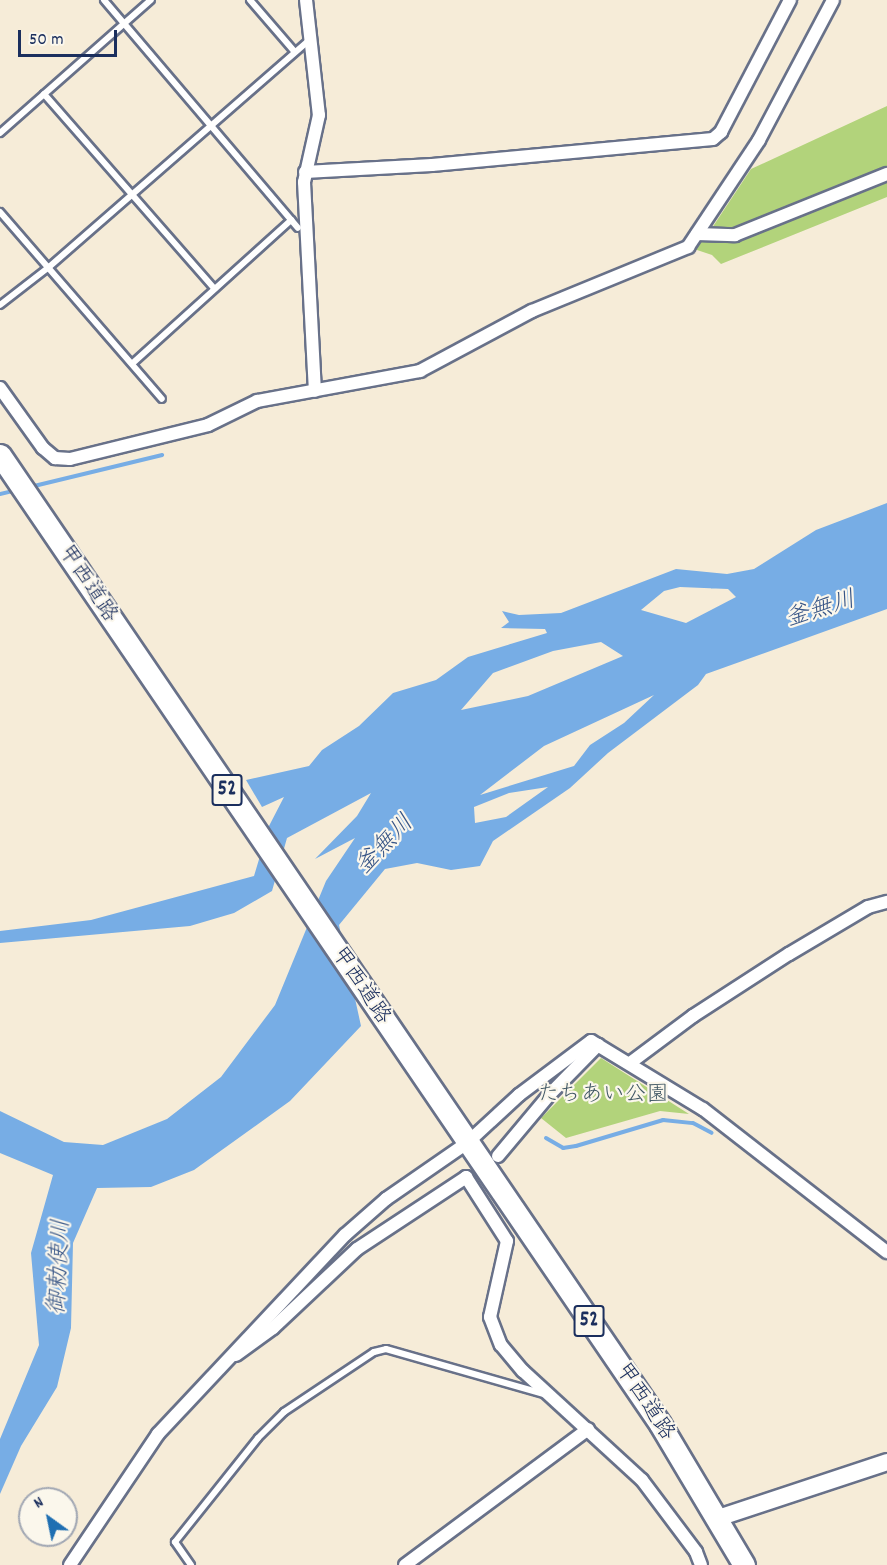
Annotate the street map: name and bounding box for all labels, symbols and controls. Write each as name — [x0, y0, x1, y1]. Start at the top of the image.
scale bar — [21, 18, 120, 56]
text: 50 m — [29, 28, 64, 53]
street label: 甲西道路 — [51, 540, 123, 628]
water label: 釜無川 — [782, 587, 860, 635]
road number: 52 — [210, 772, 244, 808]
water label: 釜無川 — [351, 810, 421, 882]
street label: 甲西道路 — [324, 942, 396, 1030]
park label: たちあい公園 — [537, 1083, 669, 1109]
water label: 御勅使川 — [44, 1218, 78, 1316]
road number: 52 — [572, 1303, 606, 1339]
street label: 甲西道路 — [608, 1358, 680, 1446]
north arrow — [18, 1487, 78, 1547]
text: N — [29, 1491, 49, 1515]

